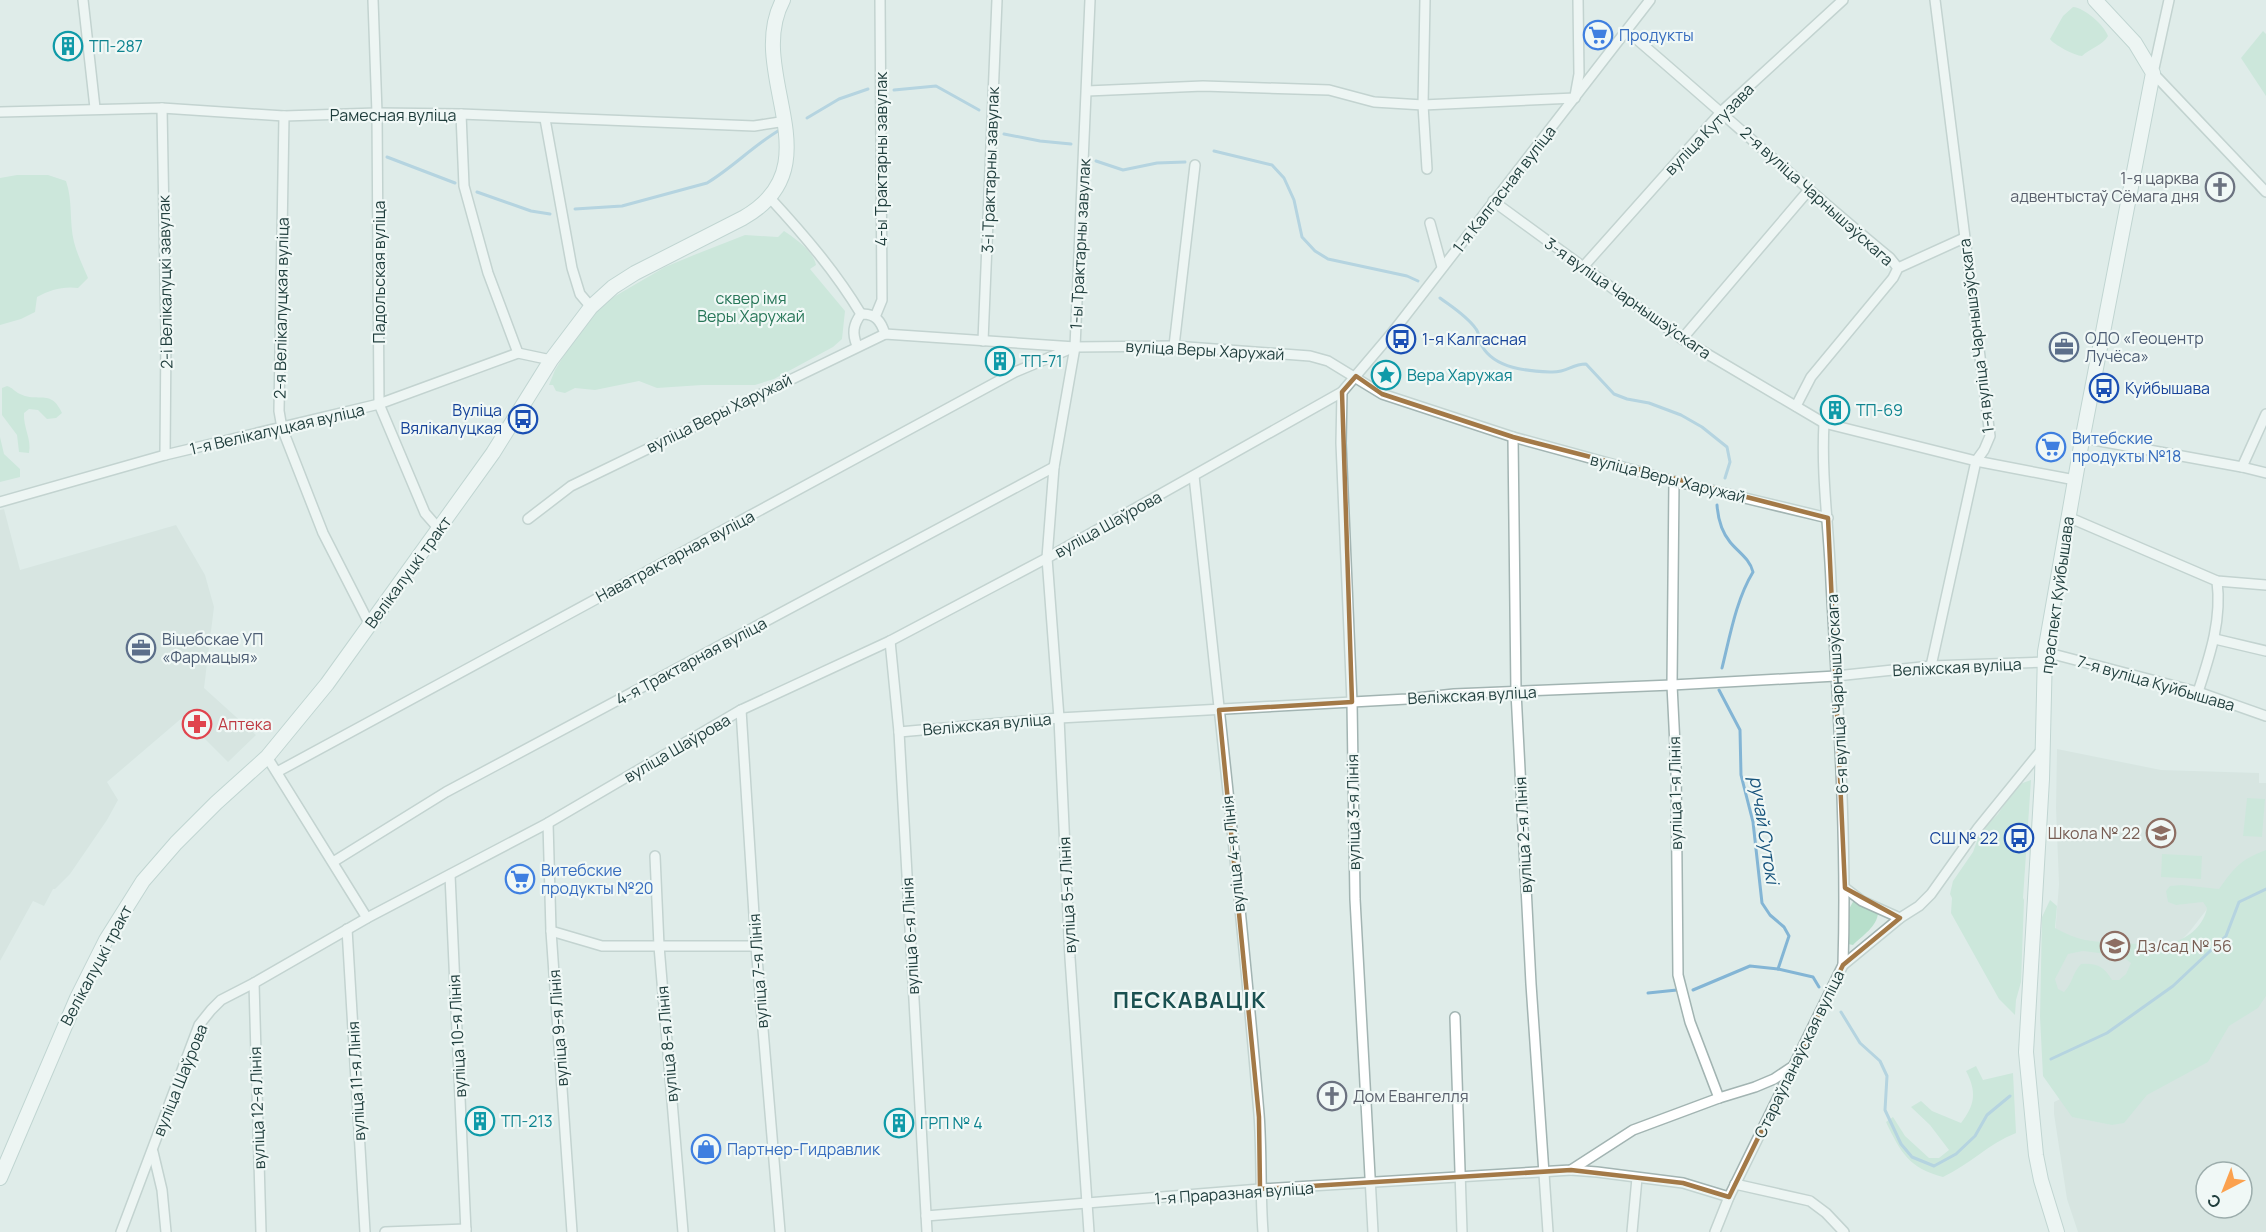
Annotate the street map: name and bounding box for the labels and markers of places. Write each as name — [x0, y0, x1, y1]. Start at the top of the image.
supermarket icon: Продукты — [1582, 19, 1614, 51]
place label: Продукты — [1619, 24, 1694, 46]
building icon: ТП-287 — [52, 30, 84, 62]
place label: ТП-287 — [89, 35, 143, 57]
place label: 1-я царква адвентыстаў Сёмага дня — [2010, 167, 2199, 207]
church icon: 1-я царква адвентыстаў Сёмага дня — [2204, 171, 2236, 203]
bus stop icon: 1-я Калгасная — [1385, 323, 1417, 355]
place label: ОДО «Геоцентр Лучёса» — [2085, 327, 2204, 367]
place label: 1-я Калгасная — [1422, 328, 1527, 350]
office icon: ОДО «Геоцентр Лучёса» — [2048, 331, 2080, 363]
building icon: ТП-71 — [984, 345, 1016, 377]
place label: ТП-71 — [1021, 350, 1063, 372]
place icon: Вера Харужая — [1370, 359, 1402, 391]
place label: Вера Харужая — [1407, 364, 1512, 386]
bus stop icon: Куйбышава — [2088, 372, 2120, 404]
place label: Куйбышава — [2125, 377, 2210, 399]
building icon: ТП-69 — [1819, 394, 1851, 426]
place label: Вуліца Вялікалуцкая — [400, 399, 502, 439]
place label: ТП-69 — [1856, 399, 1903, 421]
bus stop icon: Вуліца Вялікалуцкая — [507, 403, 539, 435]
place label: Витебские продукты №18 — [2072, 427, 2181, 467]
supermarket icon: Витебские продукты №18 — [2035, 431, 2067, 463]
place label: Віцебскае УП «Фармацыя» — [162, 628, 263, 668]
office icon: Віцебскае УП «Фармацыя» — [125, 632, 157, 664]
pharmacy icon: Аптека — [181, 708, 213, 740]
place label: Аптека — [218, 713, 272, 735]
school or university icon: Школа № 22 — [2145, 817, 2177, 849]
bus stop icon: СШ № 22 — [2003, 822, 2035, 854]
place label: Школа № 22 — [2048, 822, 2140, 844]
place label: СШ № 22 — [1930, 827, 1998, 849]
place label: Витебские продукты №20 — [541, 859, 654, 899]
supermarket icon: Витебские продукты №20 — [504, 863, 536, 895]
school or university icon: Дз/сад № 56 — [2099, 930, 2131, 962]
place label: Дз/сад № 56 — [2136, 935, 2232, 957]
church icon: Дом Евангелля — [1316, 1080, 1348, 1112]
place label: Дом Евангелля — [1353, 1085, 1469, 1107]
building icon: ТП-213 — [464, 1105, 496, 1137]
building icon: ГРП № 4 — [883, 1107, 915, 1139]
place label: ТП-213 — [501, 1110, 553, 1132]
place label: ГРП № 4 — [920, 1112, 983, 1134]
shop icon: Партнер-Гидравлик — [690, 1133, 722, 1165]
place label: Партнер-Гидравлик — [727, 1138, 881, 1160]

